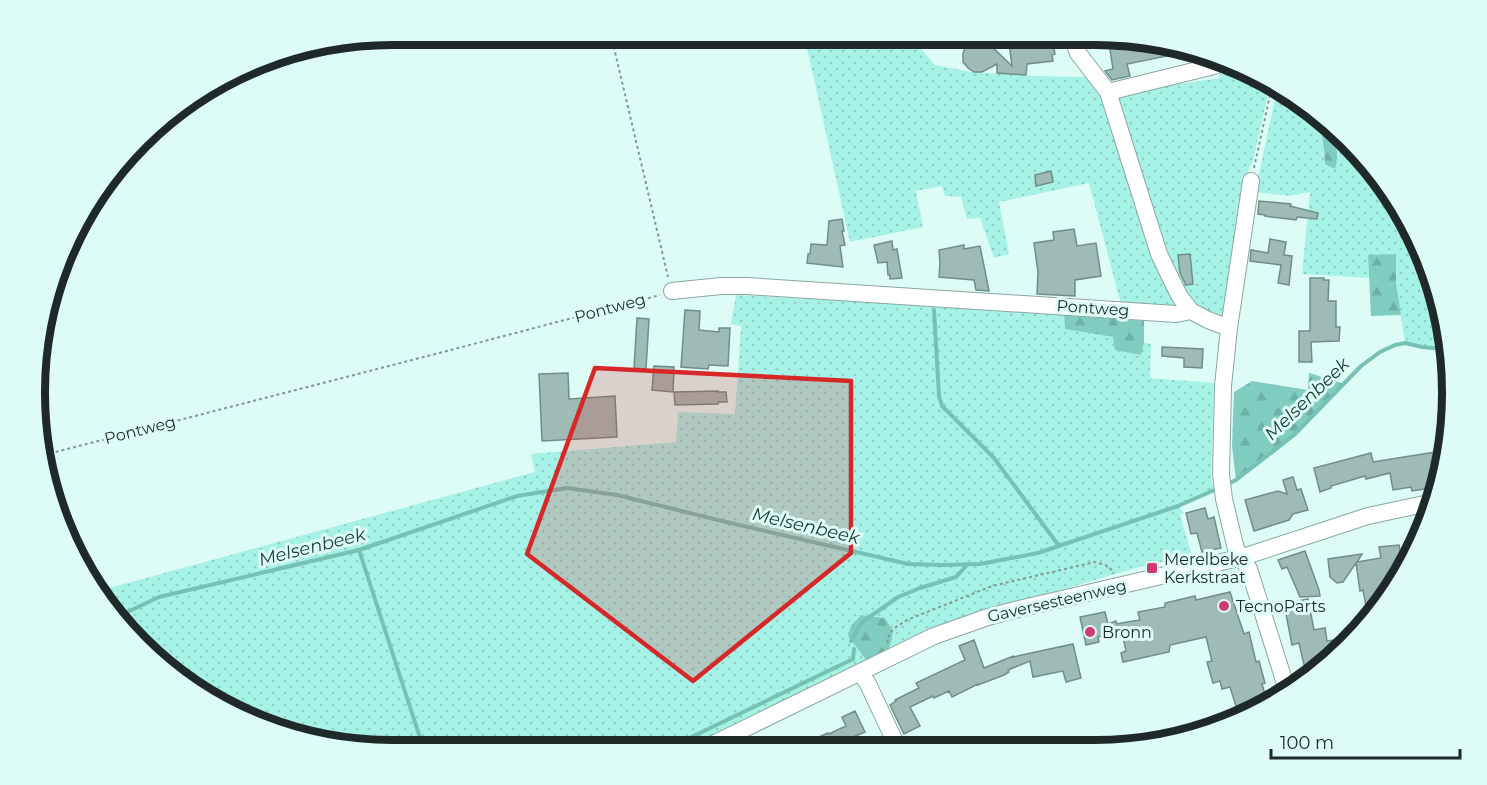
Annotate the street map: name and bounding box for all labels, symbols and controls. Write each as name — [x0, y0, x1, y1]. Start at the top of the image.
street label: Pontweg — [572, 289, 648, 327]
street label: Pontweg — [1056, 296, 1130, 320]
water label: Melsenbeek — [1260, 352, 1355, 445]
street label: Pontweg — [102, 412, 178, 448]
water label: Melsenbeek — [750, 503, 863, 549]
water label: Melsenbeek — [256, 523, 369, 571]
place label: Merelbeke Kerkstraat — [1164, 550, 1249, 587]
marker: Merelbeke Kerkstraat — [1145, 561, 1159, 575]
street label: Gaversesteenweg — [986, 576, 1128, 626]
place label: TecnoParts — [1236, 597, 1326, 616]
marker: TecnoParts — [1217, 599, 1231, 613]
place label: Bronn — [1102, 623, 1152, 642]
marker: Bronn — [1083, 625, 1097, 639]
scale bar — [1271, 722, 1460, 760]
text: 100 m — [1280, 732, 1334, 754]

